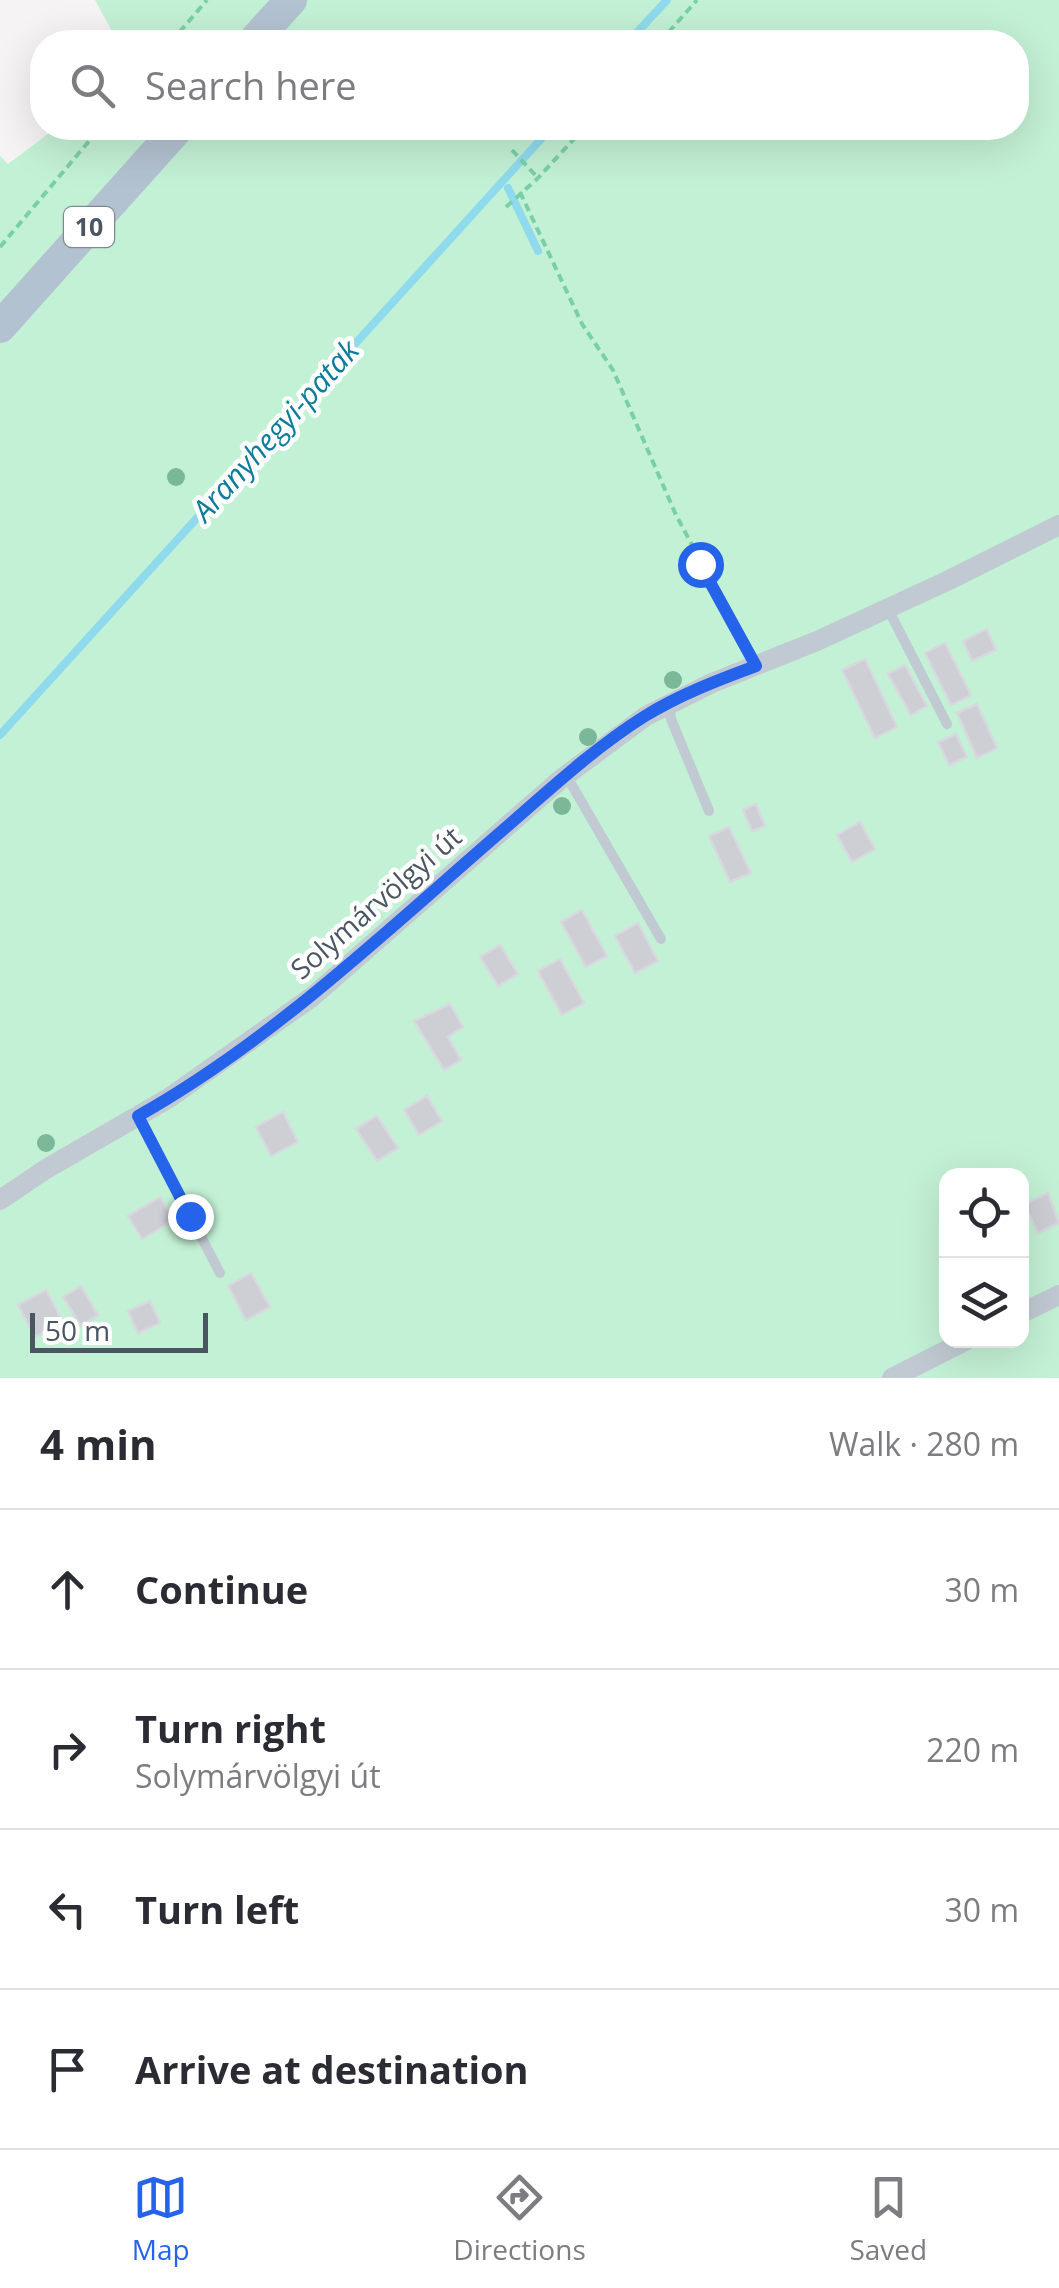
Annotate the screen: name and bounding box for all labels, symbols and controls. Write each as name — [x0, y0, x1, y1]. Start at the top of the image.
search box — [30, 30, 1029, 140]
icon: search — [65, 58, 120, 113]
text: Search here — [145, 59, 357, 111]
road number: 10 — [64, 207, 114, 247]
water label: Aranyhegyi-patak — [181, 329, 368, 531]
route start — [678, 542, 724, 588]
street label: Solymárvölgyi út — [282, 817, 469, 987]
map controls — [939, 1168, 1029, 1348]
button: locate — [939, 1168, 1029, 1258]
route end — [168, 1194, 214, 1240]
button: layers — [939, 1258, 1029, 1348]
scale bar — [30, 1308, 208, 1352]
text: 50 m — [45, 1311, 110, 1349]
text: 4 min — [40, 1415, 157, 1472]
text: Walk · 280 m — [829, 1422, 1019, 1465]
icon: ahead — [40, 1562, 95, 1617]
text: Continue — [135, 1563, 308, 1615]
text: 30 m — [944, 1568, 1019, 1611]
text: Turn right — [135, 1702, 326, 1754]
icon: right — [40, 1722, 95, 1777]
text: 220 m — [926, 1728, 1019, 1771]
text: Solymárvölgyi út — [135, 1754, 381, 1797]
icon: left — [40, 1882, 95, 1937]
text: Turn left — [135, 1883, 299, 1935]
text: 30 m — [944, 1888, 1019, 1931]
icon: arrive — [40, 2042, 95, 2097]
text: Arrive at destination — [135, 2043, 529, 2095]
tab: Map — [132, 2170, 190, 2268]
tab: Directions — [453, 2170, 586, 2268]
tab: Saved — [849, 2170, 927, 2268]

